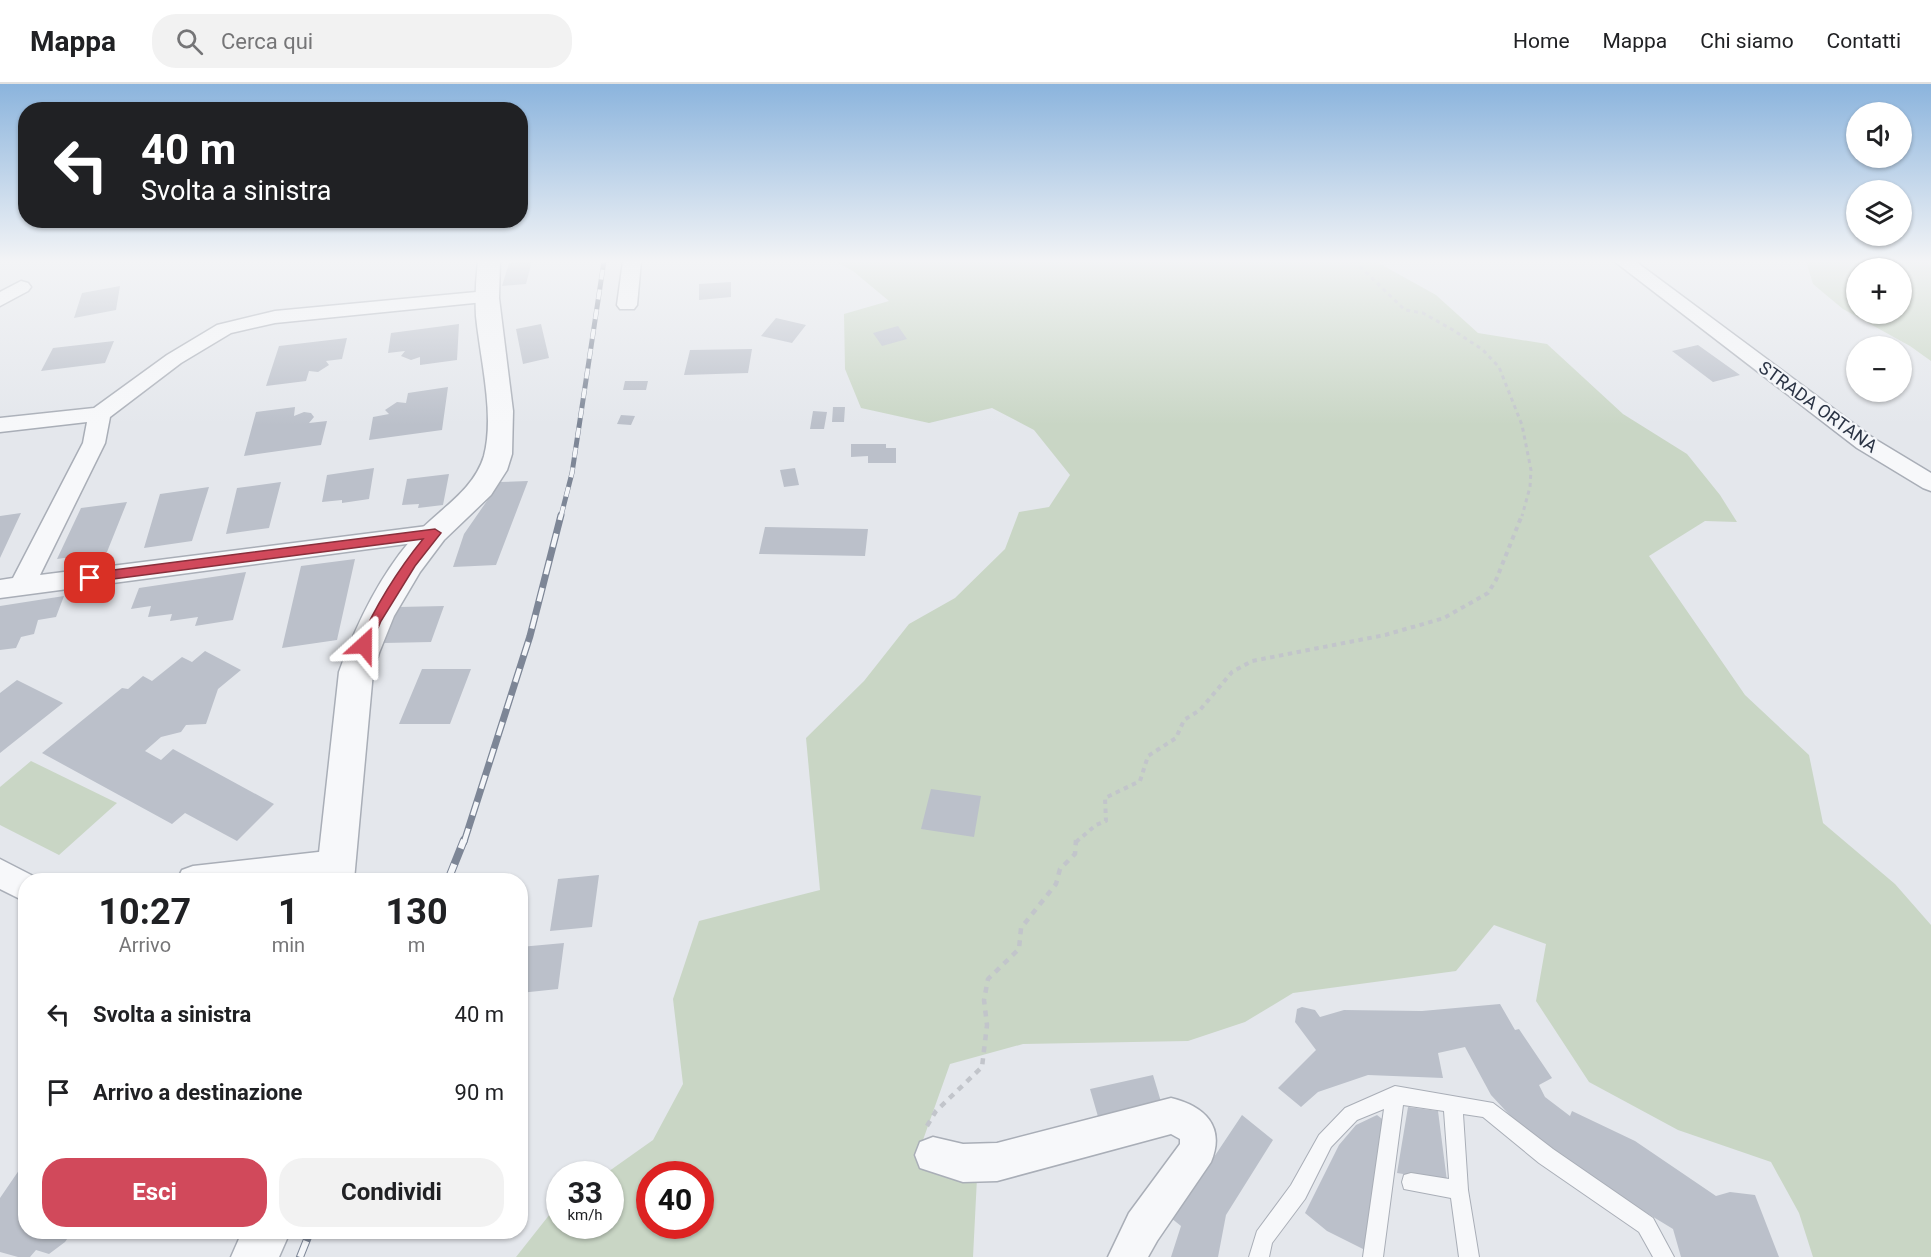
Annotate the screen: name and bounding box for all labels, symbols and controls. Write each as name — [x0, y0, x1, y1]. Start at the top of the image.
search box — [152, 14, 572, 68]
text: Mappa — [30, 25, 116, 58]
icon: search — [173, 25, 206, 58]
text: Cerca qui — [221, 29, 313, 54]
text: Home — [1513, 29, 1570, 53]
text: Mappa — [1603, 29, 1667, 53]
text: Chi siamo — [1700, 29, 1794, 53]
text: Contatti — [1827, 29, 1901, 53]
map controls — [1846, 102, 1912, 402]
button: sound — [1846, 102, 1912, 168]
text: 40 m — [141, 125, 236, 174]
icon: left — [42, 126, 120, 204]
text: Svolta a sinistra — [141, 175, 332, 207]
button: layers — [1846, 180, 1912, 246]
button: + — [1846, 258, 1912, 324]
button: − — [1846, 336, 1912, 402]
street label: STRADA ORTANA — [1755, 357, 1882, 457]
pin — [64, 552, 115, 603]
icon: arrive — [73, 561, 106, 594]
position arrow — [332, 613, 396, 677]
text: 10:27 — [98, 891, 191, 933]
text: 1 — [278, 891, 299, 933]
text: 130 — [386, 891, 448, 933]
text: Arrivo — [119, 933, 171, 957]
text: min — [272, 933, 305, 957]
text: m — [408, 933, 425, 957]
icon: left — [42, 998, 75, 1031]
text: Svolta a sinistra — [93, 1002, 251, 1027]
text: 40 m — [455, 1002, 504, 1027]
icon: arrive — [42, 1076, 75, 1109]
text: Arrivo a destinazione — [93, 1080, 302, 1105]
text: 90 m — [455, 1080, 504, 1105]
button: Esci — [42, 1158, 267, 1227]
button: Condividi — [279, 1158, 504, 1227]
speed limit sign: 40 — [636, 1161, 714, 1239]
text: 33 — [568, 1175, 602, 1210]
text: km/h — [567, 1206, 603, 1224]

